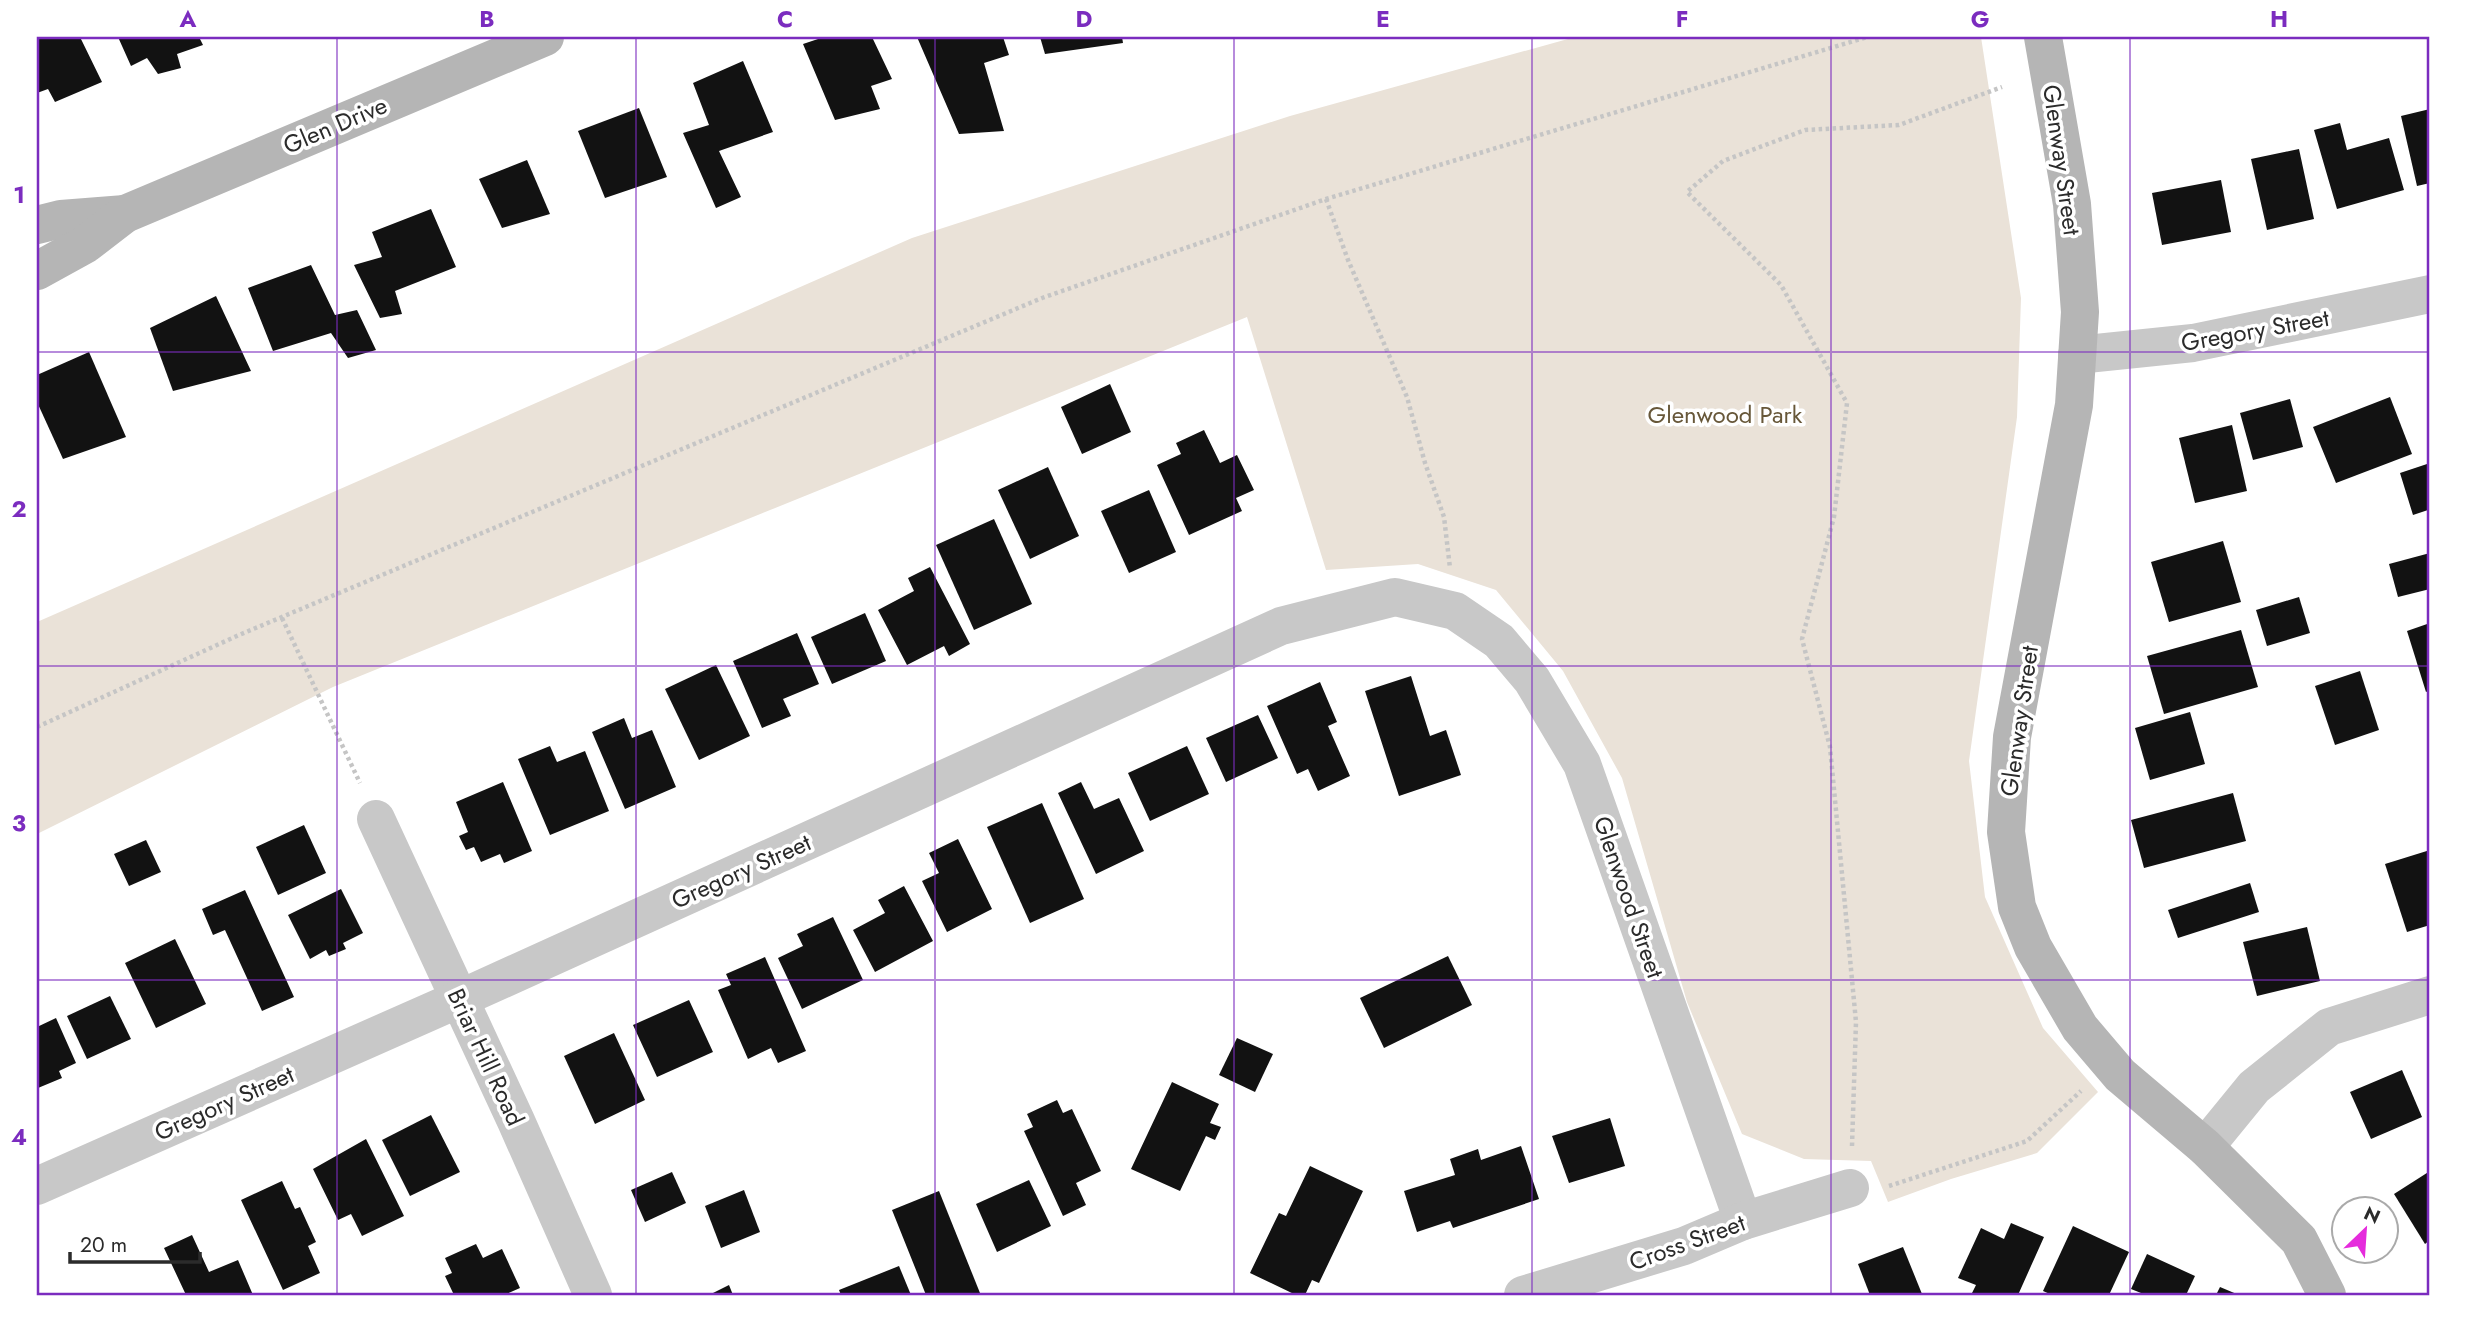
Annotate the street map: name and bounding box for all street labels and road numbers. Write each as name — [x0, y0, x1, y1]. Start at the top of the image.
street label: Glenway Street — [2034, 82, 2090, 238]
street label: Glen Drive — [278, 87, 392, 163]
street label: Gregory Street — [2178, 300, 2332, 360]
street label: Glenway Street — [1991, 643, 2047, 799]
street label: Glenwood Street — [1585, 811, 1673, 983]
street label: Gregory Street — [666, 824, 817, 917]
street label: Briar Hill Road — [439, 982, 533, 1132]
street label: Gregory Street — [149, 1056, 300, 1149]
street label: Cross Street — [1624, 1205, 1750, 1279]

